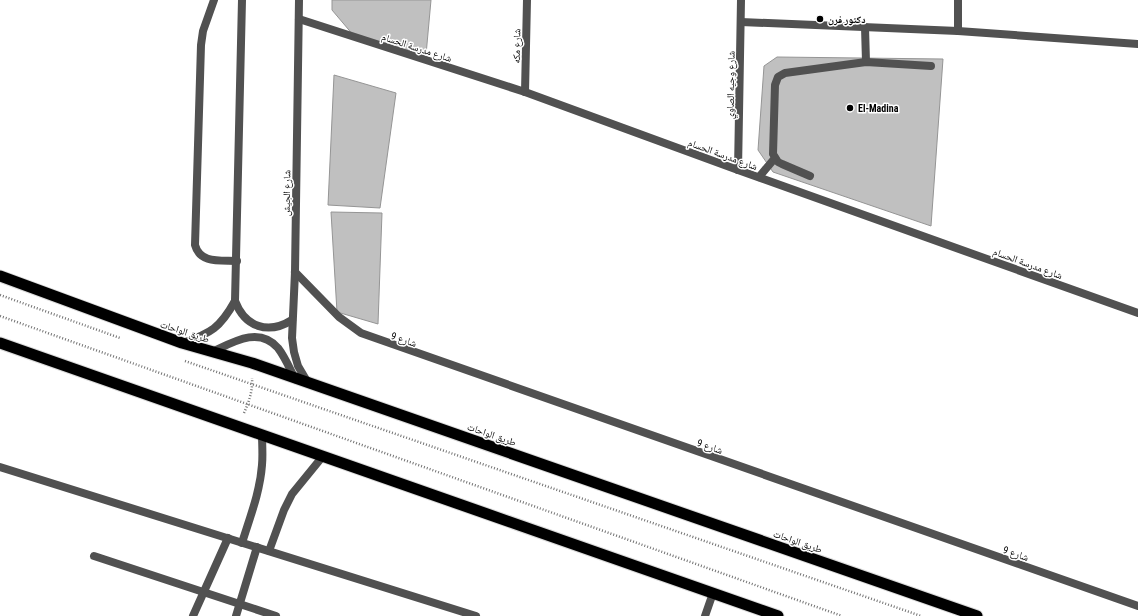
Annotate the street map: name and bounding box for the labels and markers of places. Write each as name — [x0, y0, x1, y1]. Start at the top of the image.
marker: دكتور فرن — [815, 14, 825, 24]
place label: دكتور فرن — [828, 14, 866, 26]
marker: El-Madina — [845, 103, 855, 113]
place label: El-Madina — [858, 103, 899, 114]

